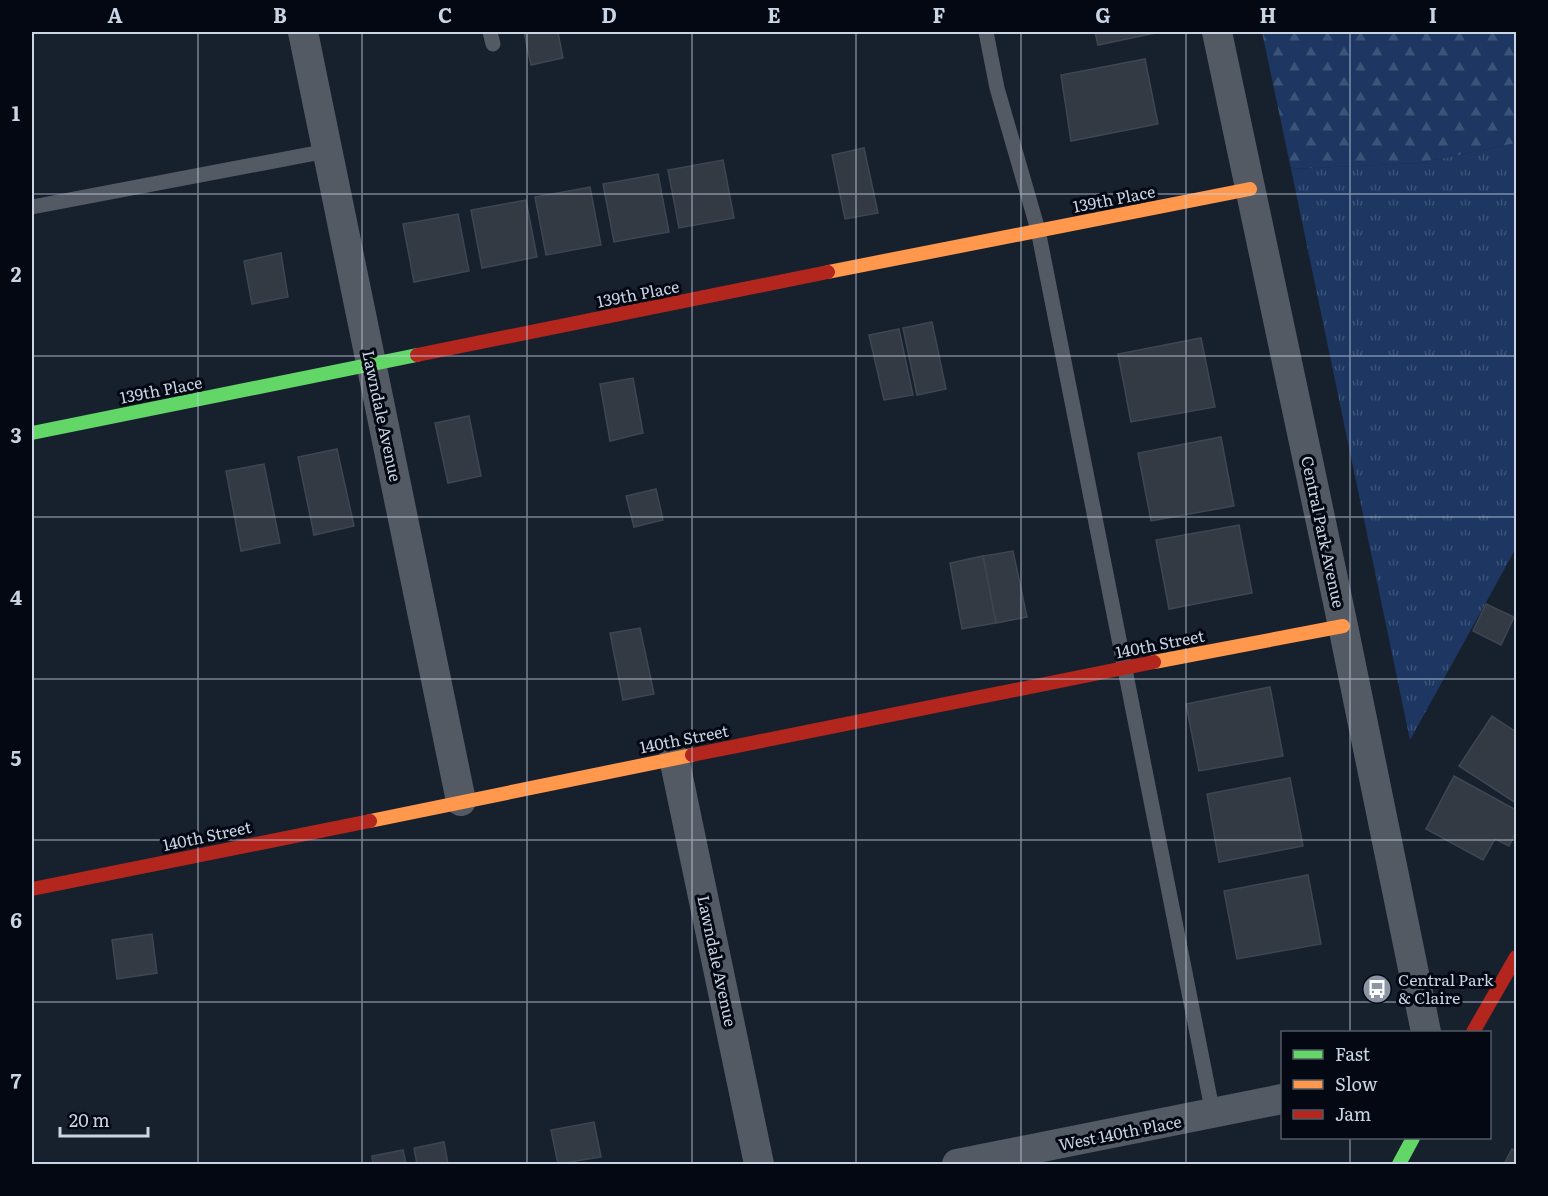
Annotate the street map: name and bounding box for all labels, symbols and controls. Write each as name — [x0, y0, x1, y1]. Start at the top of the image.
text: A — [107, 0, 123, 29]
text: B — [273, 0, 287, 29]
text: C — [438, 0, 452, 29]
text: D — [601, 0, 617, 29]
text: E — [767, 0, 781, 29]
text: F — [933, 0, 946, 29]
text: G — [1095, 0, 1111, 29]
text: H — [1260, 0, 1276, 29]
text: I — [1429, 0, 1437, 29]
text: 1 — [12, 97, 20, 127]
street label: 139th Place — [1071, 178, 1157, 218]
text: 2 — [11, 258, 22, 288]
street label: 139th Place — [595, 273, 681, 313]
street label: Lawndale Avenue — [357, 348, 409, 484]
street label: 139th Place — [118, 369, 204, 409]
text: 3 — [10, 419, 22, 449]
street label: Central Park Avenue — [1296, 454, 1352, 610]
text: 4 — [10, 581, 22, 611]
street label: 140th Street — [1113, 623, 1207, 663]
street label: 140th Street — [637, 718, 731, 758]
text: 5 — [11, 742, 22, 772]
street label: 140th Street — [160, 814, 254, 856]
street label: Lawndale Avenue — [692, 893, 744, 1029]
text: 6 — [10, 904, 22, 934]
place label: Central Park & Claire — [1398, 967, 1494, 1009]
bus stop icon: Central Park & Claire — [1361, 973, 1393, 1005]
legend — [1281, 1031, 1491, 1139]
text: Fast — [1335, 1040, 1371, 1067]
text: 7 — [11, 1065, 22, 1095]
text: Slow — [1335, 1070, 1378, 1097]
scale bar — [60, 1100, 148, 1138]
text: Jam — [1335, 1100, 1371, 1127]
text: 20 m — [69, 1106, 110, 1133]
street label: West 140th Place — [1056, 1108, 1183, 1156]

